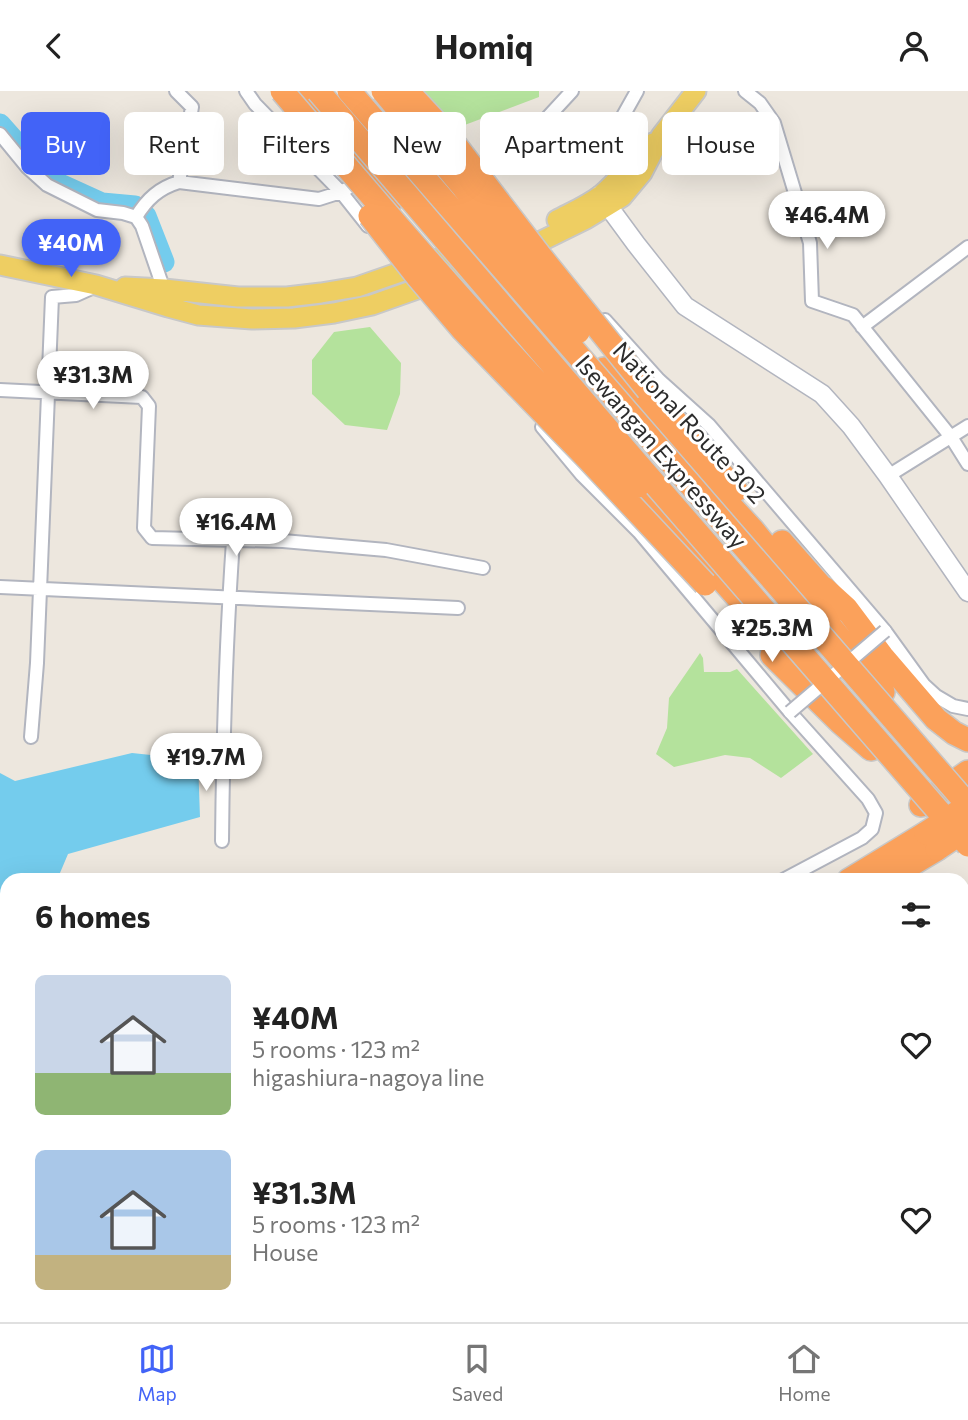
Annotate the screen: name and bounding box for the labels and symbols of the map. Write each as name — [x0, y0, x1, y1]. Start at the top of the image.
pin: ¥46.4M — [770, 191, 884, 251]
pin: ¥40M — [30, 219, 112, 279]
street label: National Route 302 — [608, 335, 772, 509]
street label: Isewangan Expressway — [570, 348, 754, 554]
pin: ¥31.3M — [36, 351, 150, 411]
pin: ¥16.4M — [179, 498, 293, 558]
pin: ¥25.3M — [715, 605, 829, 664]
pin: ¥19.7M — [149, 733, 263, 793]

